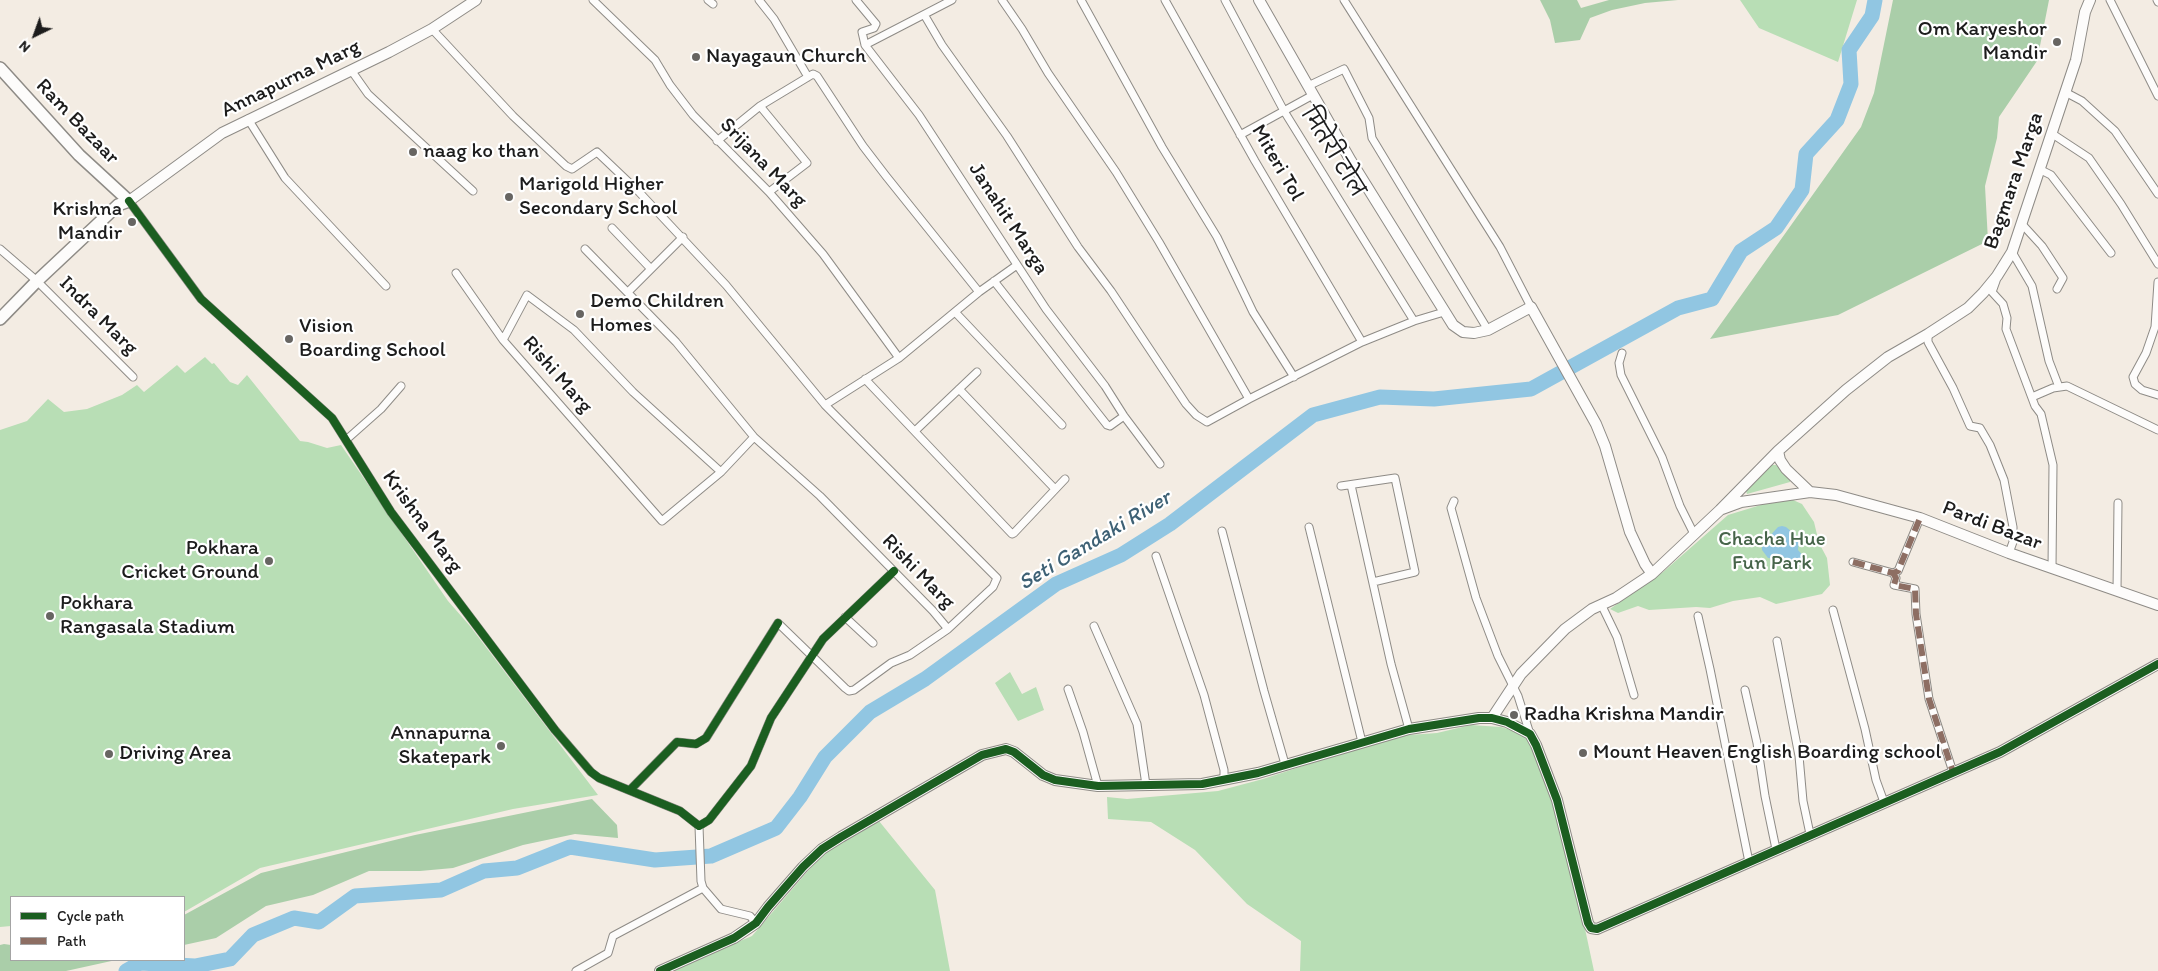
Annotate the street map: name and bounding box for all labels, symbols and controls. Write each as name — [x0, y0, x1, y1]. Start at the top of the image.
north arrow — [10, 10, 60, 60]
place label: Om Karyeshor Mandir — [1918, 17, 2047, 67]
street label: Annapurna Marg — [217, 34, 365, 124]
marker: Om Karyeshor Mandir — [2051, 36, 2063, 48]
text: N — [15, 37, 34, 56]
place label: Nayagaun Church — [706, 44, 866, 70]
marker: Nayagaun Church — [690, 51, 702, 63]
street label: Ram Bazaar — [30, 74, 124, 170]
street label: मितेरी टोल — [1295, 104, 1369, 202]
street label: Bagmara Marga — [1979, 109, 2049, 253]
street label: Srijana Marg — [714, 113, 812, 213]
street label: Miteri Tol — [1245, 120, 1309, 206]
place label: naag ko than — [423, 139, 539, 165]
marker: naag ko than — [407, 146, 419, 158]
street label: Janahit Marga — [962, 158, 1054, 280]
place label: Marigold Higher Secondary School — [519, 172, 678, 222]
marker: Marigold Higher Secondary School — [503, 191, 515, 203]
place label: Krishna Mandir — [52, 197, 122, 247]
marker: Krishna Mandir — [126, 216, 138, 228]
street label: Indra Marg — [53, 271, 143, 361]
place label: Demo Children Homes — [590, 289, 724, 339]
marker: Demo Children Homes — [574, 308, 586, 320]
place label: Vision Boarding School — [299, 314, 446, 364]
street label: Rishi Marg — [516, 331, 598, 419]
marker: Vision Boarding School — [283, 333, 295, 345]
street label: Krishna Marg — [376, 466, 468, 578]
water label: Seti Gandaki River — [1014, 485, 1176, 597]
street label: Pardi Bazar — [1939, 496, 2045, 556]
park label: Chacha Hue Fun Park — [1718, 527, 1826, 577]
street label: Rishi Marg — [876, 529, 960, 615]
place label: Pokhara Cricket Ground — [121, 536, 259, 586]
marker: Pokhara Cricket Ground — [263, 555, 275, 567]
place label: Pokhara Rangasala Stadium — [60, 591, 235, 641]
marker: Pokhara Rangasala Stadium — [44, 610, 56, 622]
place label: Radha Krishna Mandir — [1524, 702, 1724, 728]
marker: Radha Krishna Mandir — [1508, 709, 1520, 721]
place label: Annapurna Skatepark — [391, 721, 491, 771]
marker: Annapurna Skatepark — [495, 740, 507, 752]
place label: Mount Heaven English Boarding school — [1593, 740, 1941, 766]
place label: Driving Area — [119, 741, 231, 767]
marker: Mount Heaven English Boarding school — [1577, 747, 1589, 759]
marker: Driving Area — [103, 748, 115, 760]
legend — [10, 896, 185, 961]
text: Cycle path — [57, 907, 124, 925]
text: Path — [57, 932, 86, 950]

